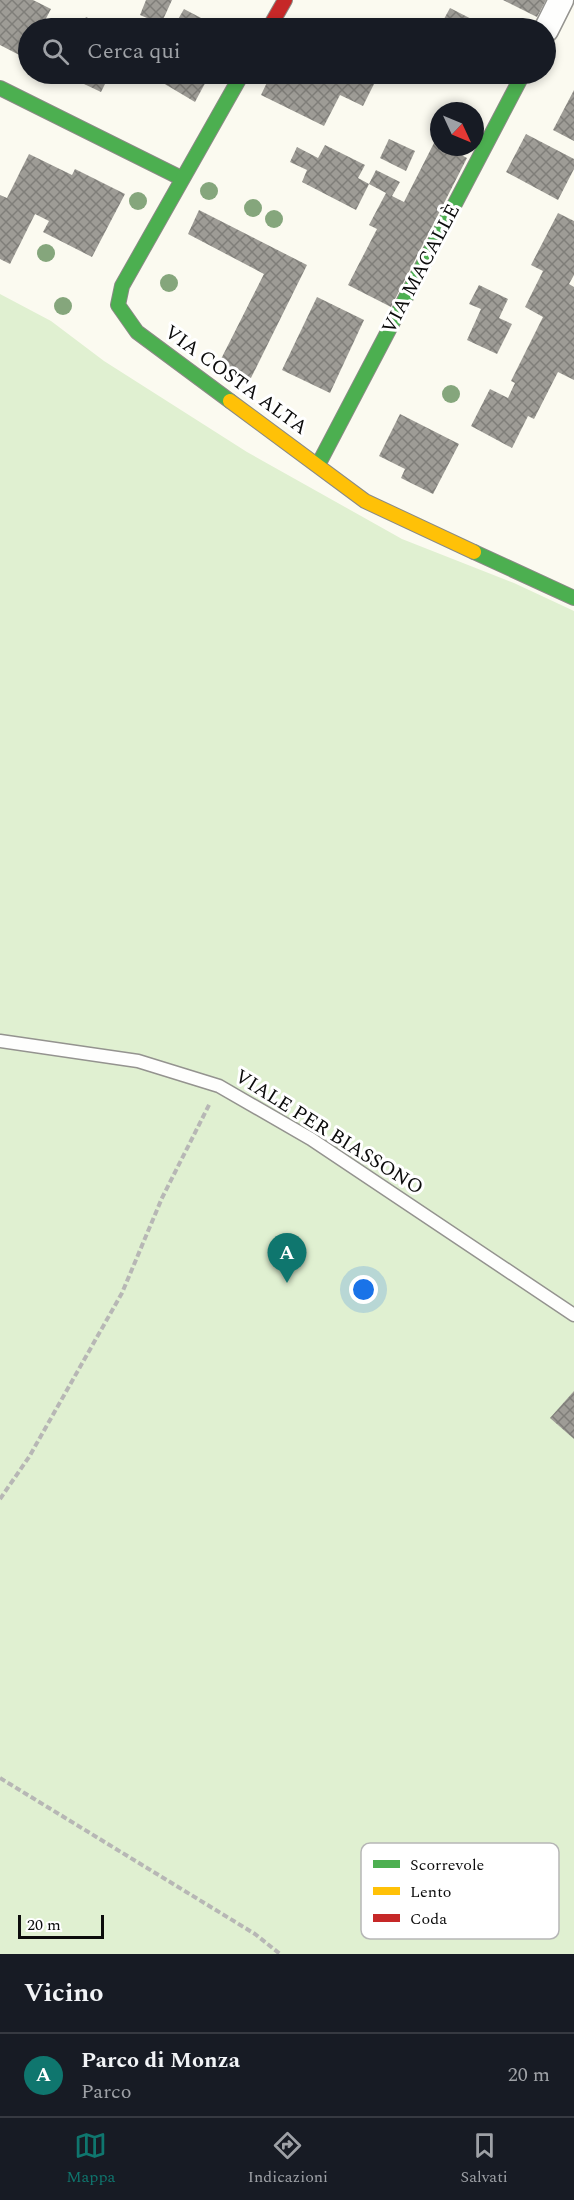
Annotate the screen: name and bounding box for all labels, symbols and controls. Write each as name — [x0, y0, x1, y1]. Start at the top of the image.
search box — [18, 18, 556, 84]
icon: search — [39, 35, 72, 68]
text: Cerca qui — [87, 35, 181, 68]
north arrow — [430, 102, 484, 156]
street label: VIA MACALLÈ — [374, 199, 468, 339]
street label: VIA COSTA ALTA — [158, 318, 314, 442]
street label: VIALE PER BIASSONO — [229, 1062, 429, 1202]
pin: A — [268, 1234, 306, 1283]
your location — [349, 1275, 378, 1304]
legend — [361, 1843, 559, 1939]
text: Scorrevole — [410, 1853, 484, 1877]
text: Lento — [410, 1880, 451, 1904]
text: Coda — [410, 1907, 447, 1931]
scale bar — [18, 1912, 104, 1940]
text: 20 m — [27, 1913, 61, 1937]
text: Vicino — [24, 1973, 104, 2013]
text: Parco di Monza — [81, 2044, 240, 2077]
text: A — [36, 2060, 51, 2090]
text: 20 m — [508, 2060, 550, 2090]
text: Parco — [81, 2077, 131, 2107]
tab: Mappa — [66, 2129, 115, 2189]
tab: Indicazioni — [248, 2129, 328, 2189]
tab: Salvati — [460, 2129, 508, 2189]

